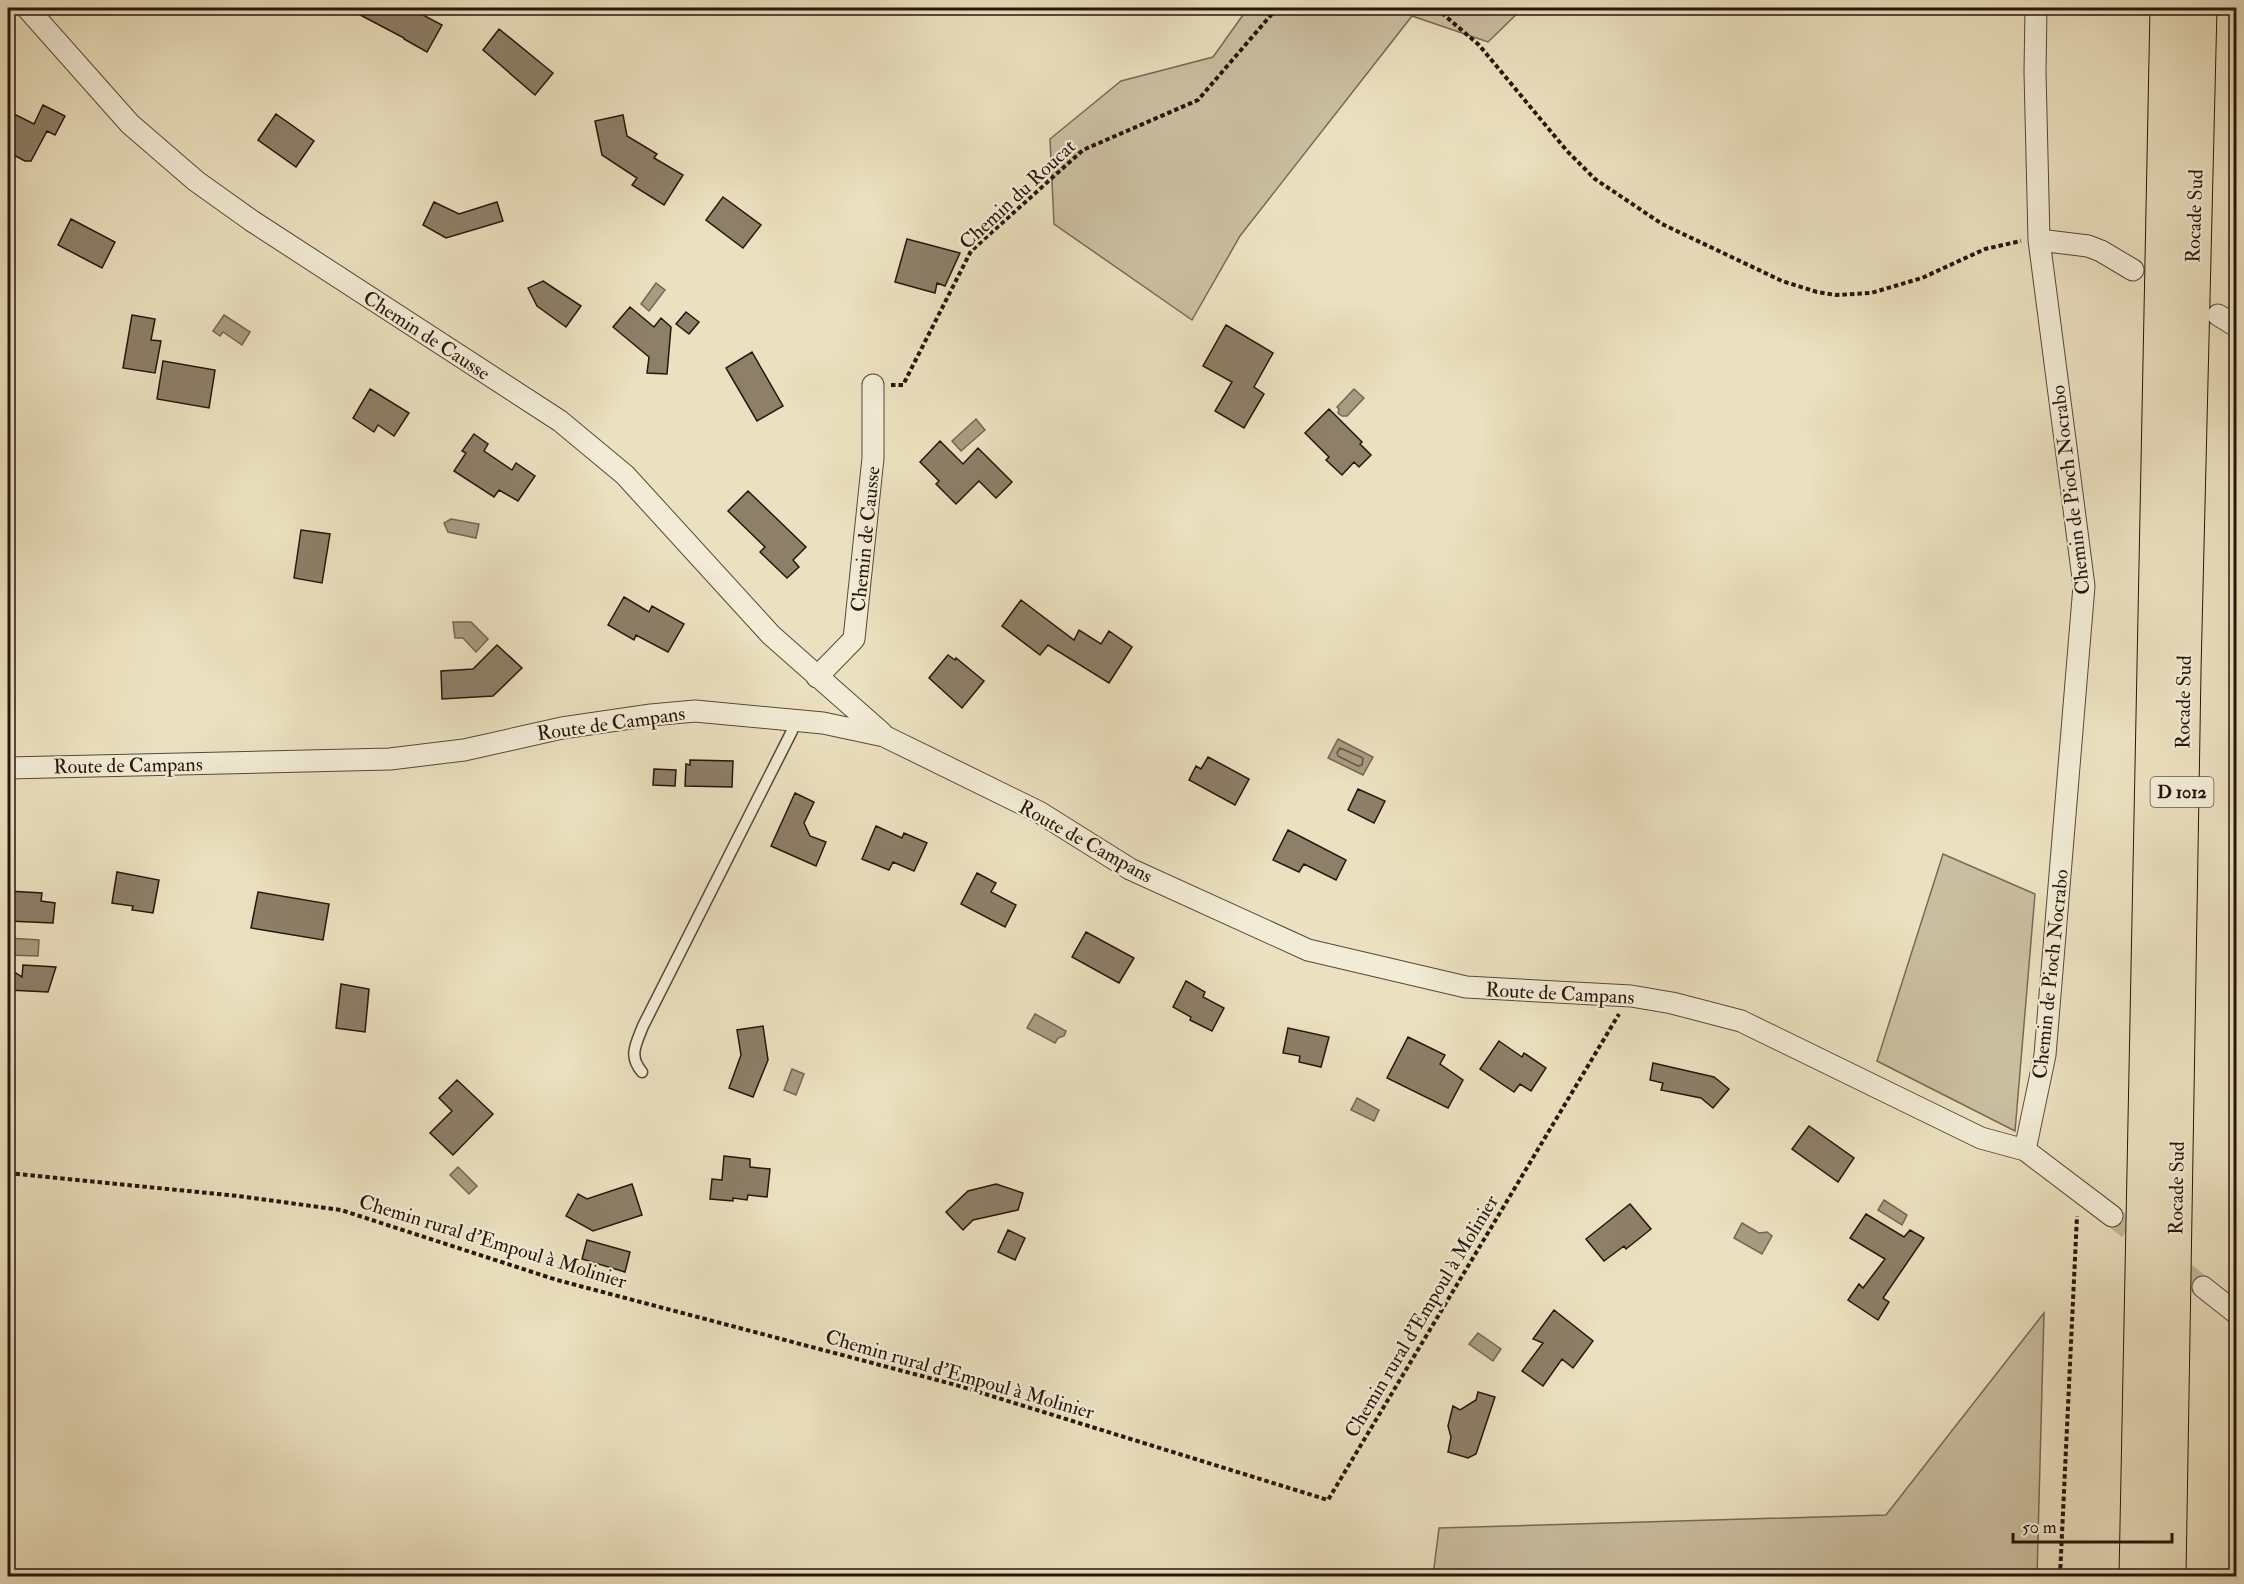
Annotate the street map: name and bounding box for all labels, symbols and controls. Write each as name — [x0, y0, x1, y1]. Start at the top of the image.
street label: Chemin du Roucat — [954, 134, 1081, 255]
street label: Rocade Sud — [2180, 169, 2209, 263]
street label: Chemin de Causse — [358, 285, 495, 386]
street label: Chemin de Pioch Nocrabo — [2045, 384, 2096, 596]
street label: Chemin de Causse — [845, 465, 886, 613]
street label: Rocade Sud — [2170, 655, 2197, 749]
street label: Route de Campans — [535, 701, 687, 747]
street label: Route de Campans — [53, 752, 203, 780]
road number: D 1012 — [2150, 777, 2214, 807]
street label: Route de Campans — [1014, 794, 1157, 889]
street label: Chemin de Pioch Nocrabo — [2027, 868, 2074, 1080]
street label: Route de Campans — [1485, 977, 1635, 1011]
street label: Rocade Sud — [2163, 1141, 2190, 1235]
street label: Chemin rural d'Empoul à Molinier — [356, 1189, 630, 1295]
street label: Chemin rural d'Empoul à Molinier — [1339, 1190, 1505, 1443]
street label: Chemin rural d'Empoul à Molinier — [822, 1324, 1098, 1426]
scale bar — [2013, 1506, 2172, 1544]
text: 50 m — [2022, 1516, 2057, 1539]

